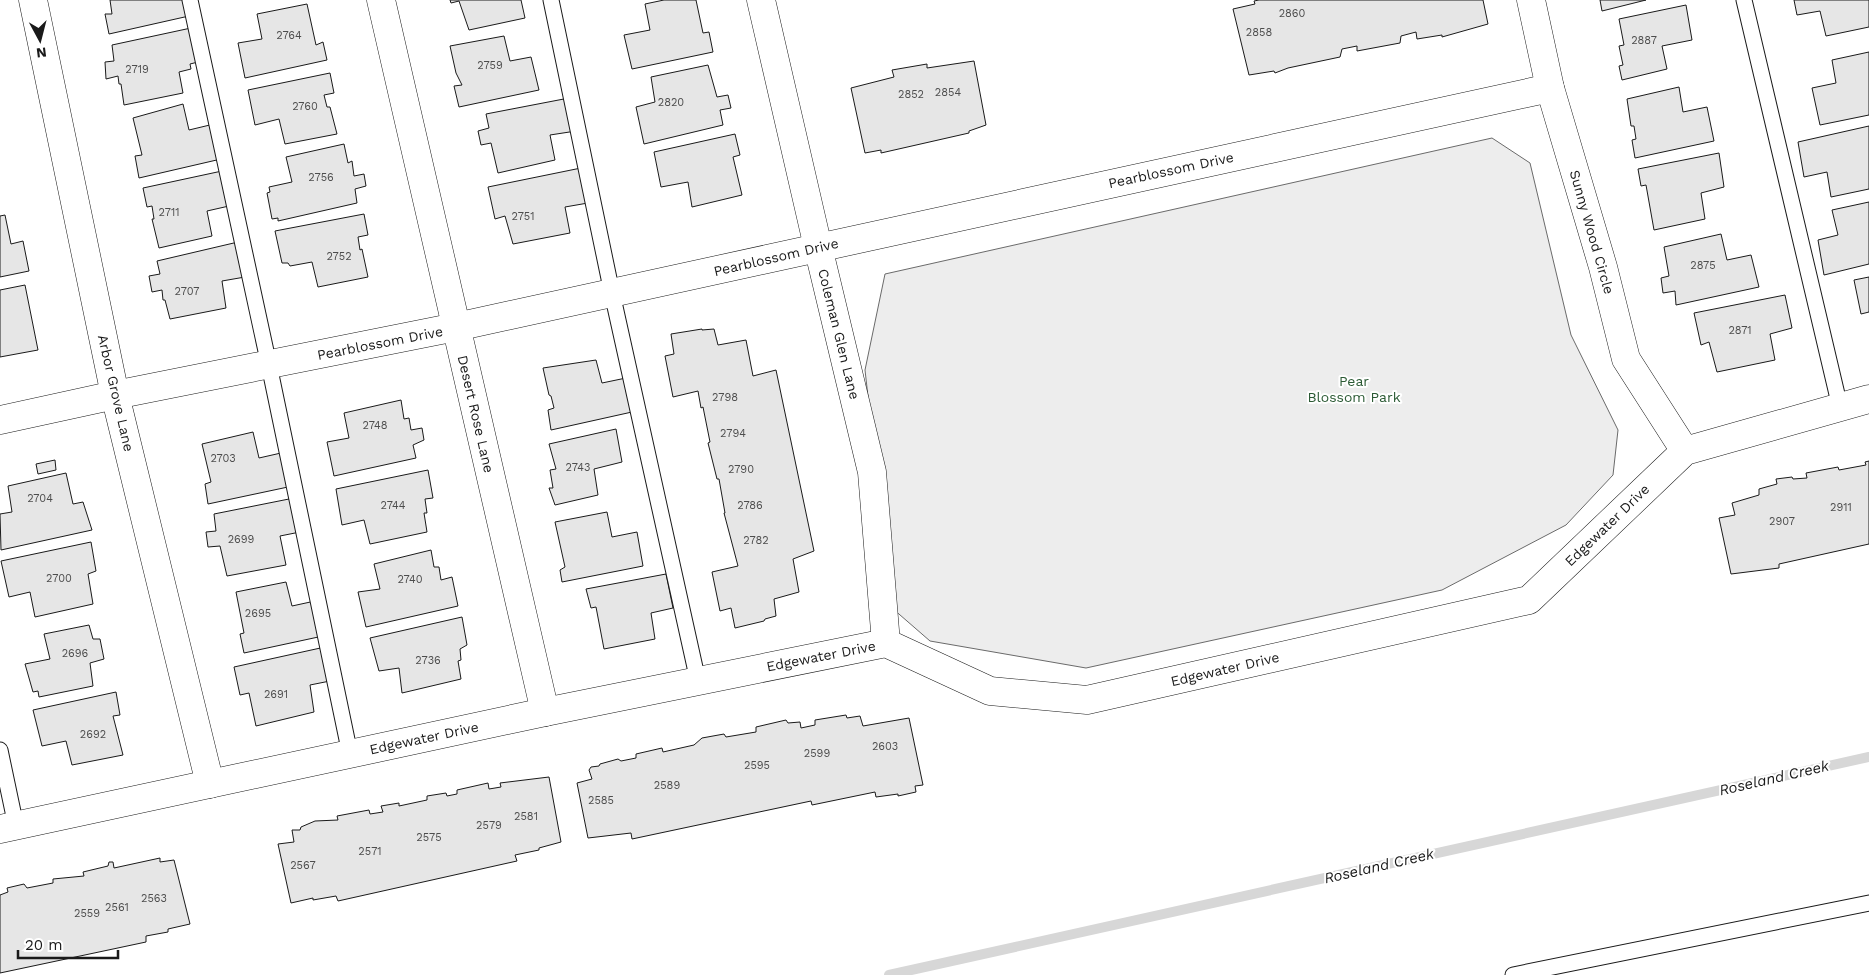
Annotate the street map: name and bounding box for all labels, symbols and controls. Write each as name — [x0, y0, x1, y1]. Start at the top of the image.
house number: 2860 — [1279, 7, 1306, 20]
north arrow — [15, 15, 65, 65]
house number: 2858 — [1246, 26, 1272, 39]
house number: 2764 — [276, 29, 302, 42]
house number: 2887 — [1631, 34, 1657, 47]
text: N — [35, 44, 48, 61]
house number: 2759 — [477, 59, 503, 72]
house number: 2719 — [125, 63, 149, 76]
house number: 2854 — [935, 86, 961, 99]
house number: 2852 — [898, 88, 924, 101]
house number: 2820 — [658, 96, 684, 109]
house number: 2760 — [292, 100, 318, 113]
street label: Pearblossom Drive — [1107, 149, 1235, 191]
street label: Sunny Wood Circle — [1567, 168, 1617, 296]
house number: 2756 — [308, 171, 334, 184]
house number: 2711 — [159, 206, 179, 219]
house number: 2751 — [511, 210, 535, 223]
street label: Pearblossom Drive — [712, 235, 840, 279]
house number: 2752 — [326, 250, 352, 263]
house number: 2875 — [1690, 259, 1716, 272]
street label: Coleman Glen Lane — [815, 267, 863, 401]
house number: 2707 — [175, 285, 199, 298]
street label: Pearblossom Drive — [316, 323, 444, 363]
house number: 2871 — [1728, 324, 1752, 337]
street label: Arbor Grove Lane — [95, 333, 137, 453]
street label: Desert Rose Lane — [455, 354, 497, 474]
park label: Pear Blossom Park — [1307, 373, 1401, 405]
house number: 2798 — [712, 391, 738, 404]
house number: 2748 — [362, 419, 388, 432]
house number: 2794 — [720, 427, 746, 440]
house number: 2703 — [210, 452, 236, 465]
house number: 2743 — [566, 461, 590, 474]
house number: 2790 — [728, 463, 754, 476]
street label: Edgewater Drive — [1562, 481, 1652, 569]
house number: 2704 — [27, 492, 53, 505]
house number: 2744 — [380, 499, 406, 512]
house number: 2786 — [737, 499, 763, 512]
house number: 2911 — [1830, 501, 1852, 514]
house number: 2907 — [1769, 515, 1795, 528]
house number: 2699 — [228, 533, 255, 546]
house number: 2782 — [743, 534, 769, 547]
house number: 2700 — [46, 572, 72, 585]
house number: 2740 — [397, 573, 423, 586]
house number: 2695 — [245, 607, 271, 620]
street label: Edgewater Drive — [765, 638, 877, 674]
house number: 2696 — [62, 647, 89, 660]
street label: Edgewater Drive — [1169, 649, 1281, 689]
house number: 2736 — [415, 654, 441, 667]
house number: 2691 — [264, 688, 288, 701]
street label: Edgewater Drive — [368, 719, 480, 757]
house number: 2692 — [80, 728, 106, 741]
house number: 2603 — [872, 740, 898, 753]
house number: 2599 — [804, 747, 830, 760]
water label: Roseland Creek — [1717, 756, 1831, 799]
house number: 2595 — [744, 759, 770, 772]
house number: 2589 — [654, 779, 680, 792]
house number: 2585 — [588, 794, 614, 807]
house number: 2581 — [514, 810, 538, 823]
house number: 2579 — [476, 819, 502, 832]
house number: 2575 — [416, 831, 442, 844]
water label: Roseland Creek — [1322, 844, 1436, 887]
house number: 2571 — [358, 845, 382, 858]
house number: 2567 — [290, 859, 316, 872]
house number: 2563 — [141, 892, 167, 905]
house number: 2561 — [105, 901, 129, 914]
house number: 2559 — [74, 907, 100, 920]
scale bar — [18, 928, 118, 960]
text: 20 m — [25, 936, 63, 954]

